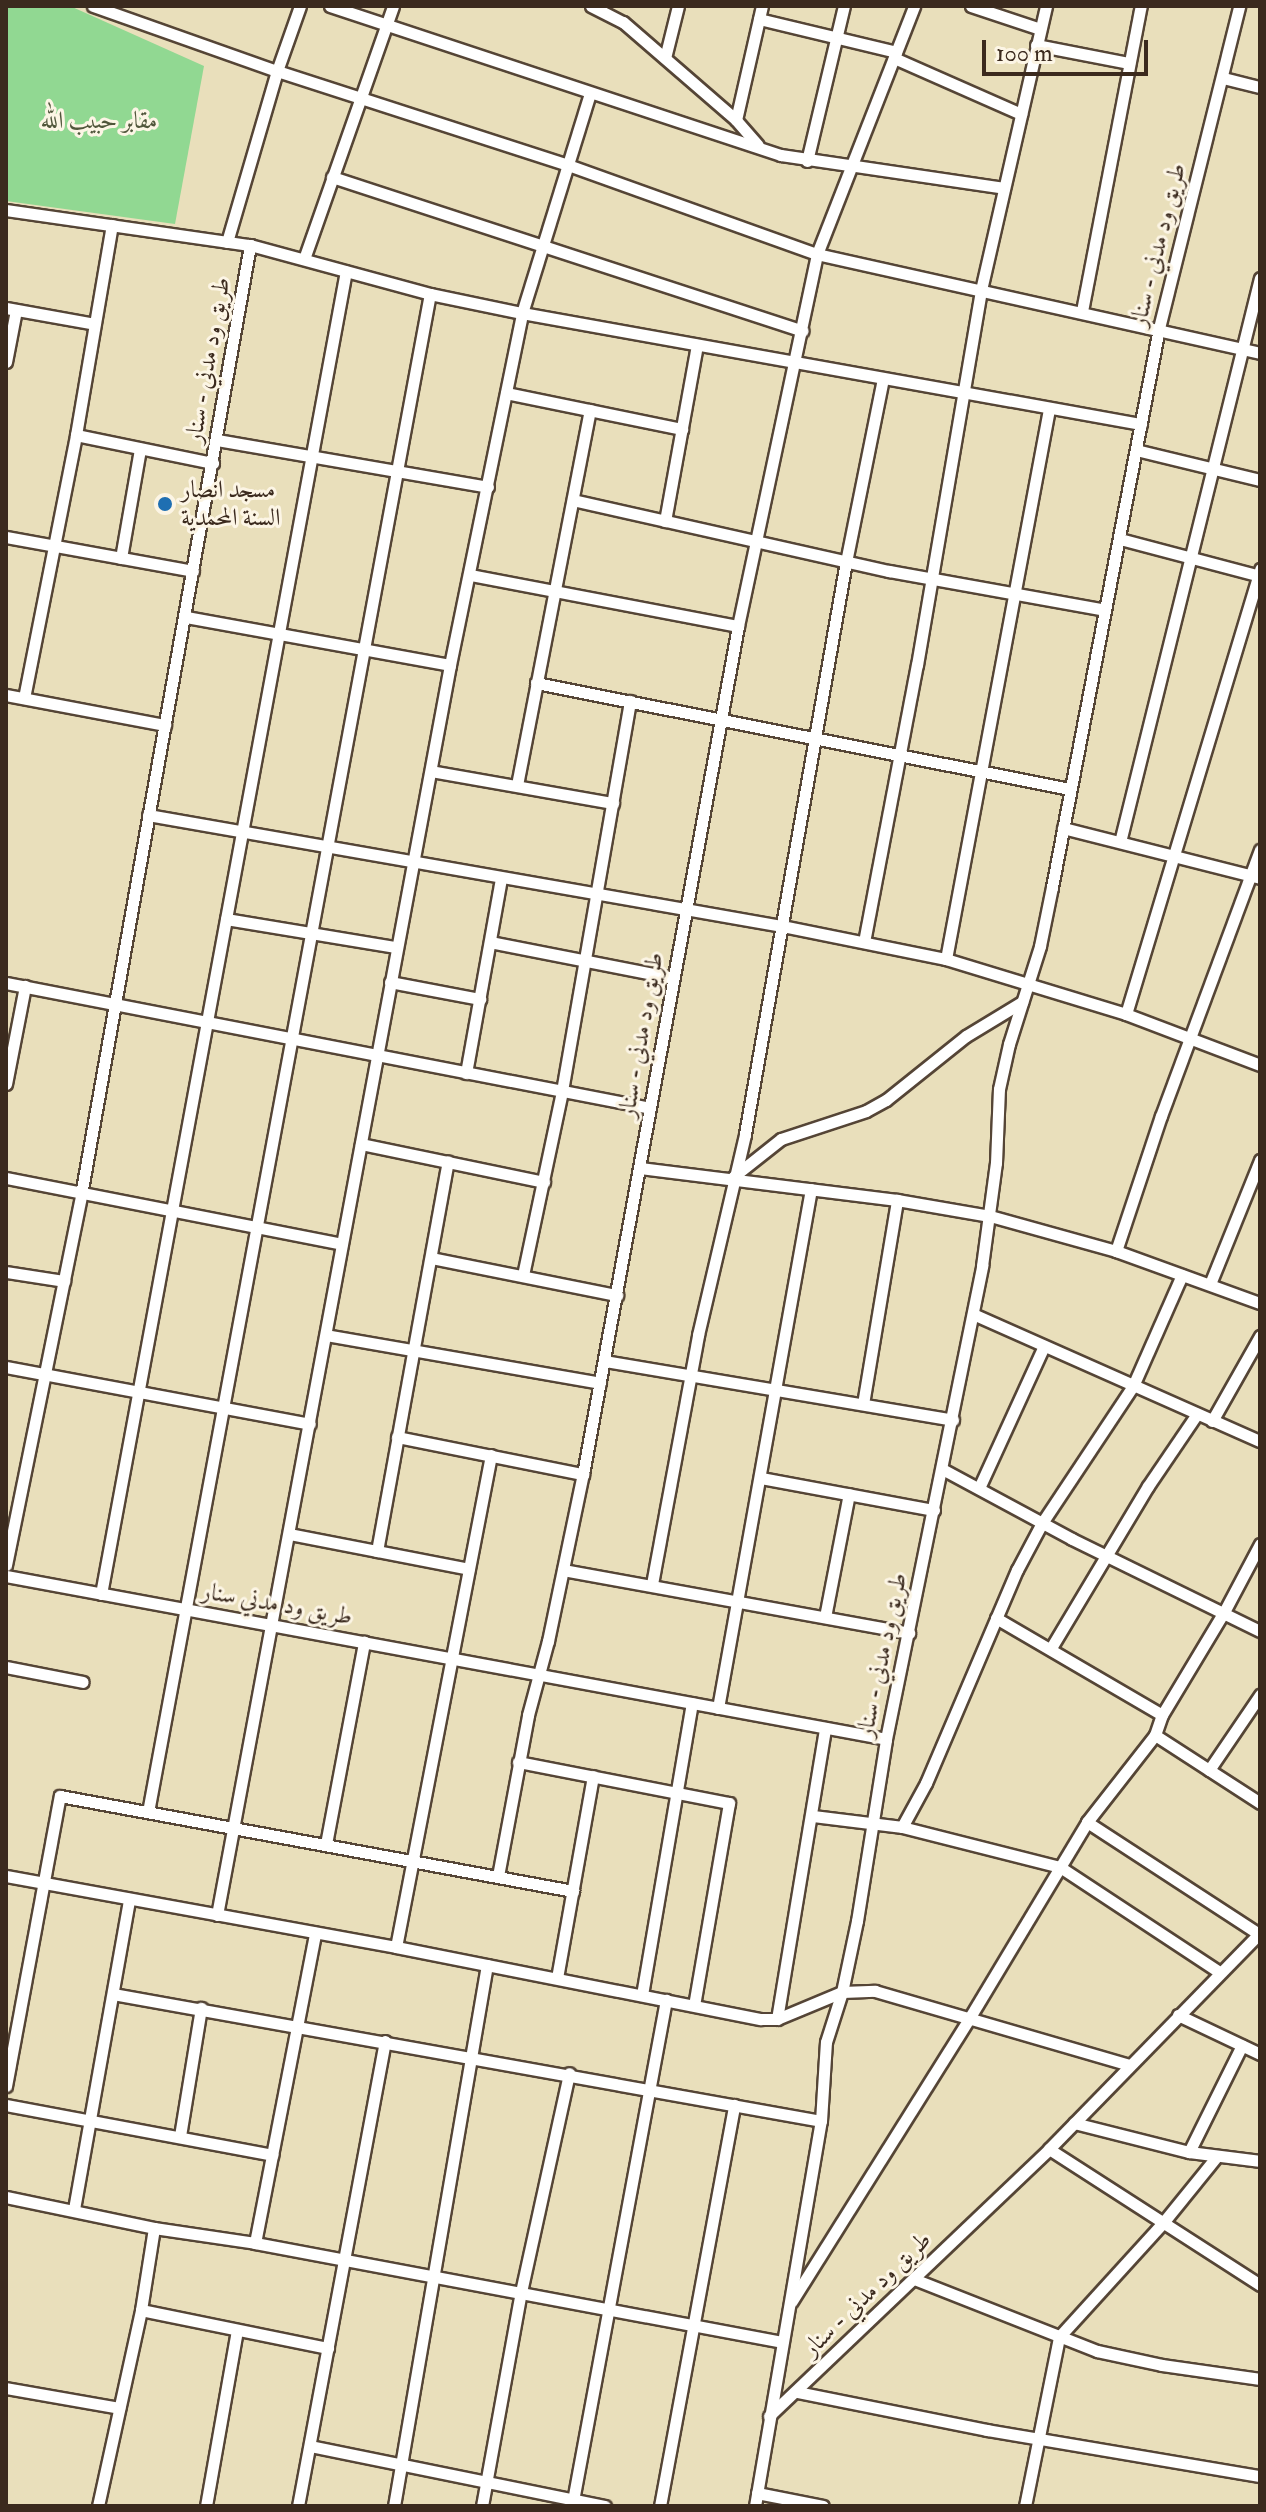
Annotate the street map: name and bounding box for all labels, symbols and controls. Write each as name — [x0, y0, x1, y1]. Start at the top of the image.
scale bar — [986, 24, 1152, 74]
text: 100 m — [996, 38, 1053, 69]
park label: مقابر حبيب الله — [41, 107, 157, 135]
street label: طريق ود مدني - سنار — [1124, 160, 1192, 330]
street label: طريق ود مدني - سنار — [179, 275, 237, 445]
place label: مسجد انصار السنة المحمدية — [181, 476, 281, 532]
marker: مسجد انصار السنة المحمدية — [156, 495, 174, 513]
street label: طريق ود مدني - سنار — [612, 950, 670, 1120]
street label: طريق ود مدني - سنار — [851, 1570, 913, 1740]
street label: طريق ود مدني سنار — [200, 1577, 354, 1631]
street label: طريق ود مدني - سنار — [797, 2225, 937, 2363]

